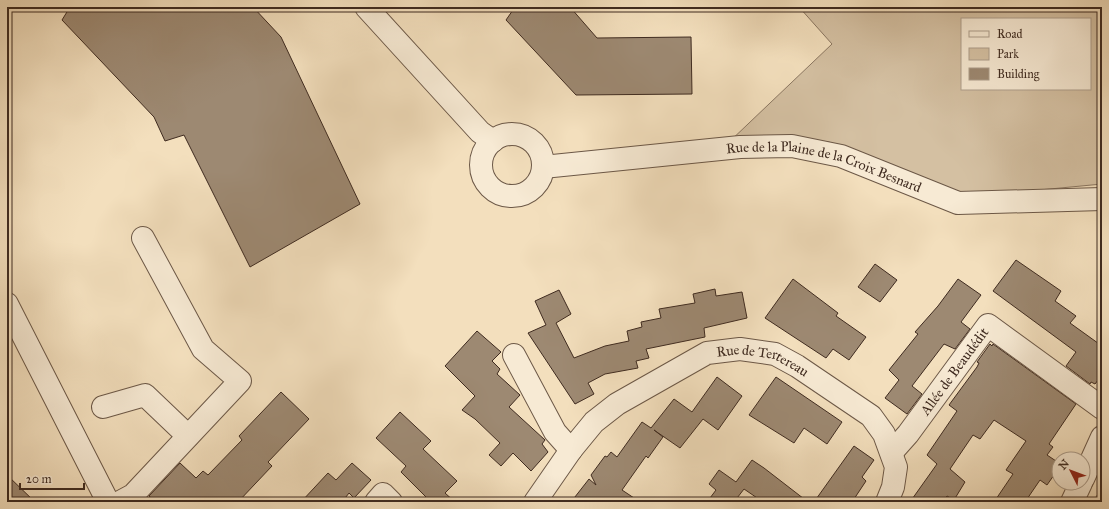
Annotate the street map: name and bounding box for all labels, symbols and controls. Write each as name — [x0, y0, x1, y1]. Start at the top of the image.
legend — [961, 18, 1091, 90]
text: Road — [997, 27, 1023, 41]
text: Park — [997, 47, 1019, 61]
text: Building — [997, 67, 1040, 82]
street label: Rue de la Plaine de la Croix Besnard — [725, 137, 924, 196]
street label: Allée de Beaudédit — [916, 324, 992, 419]
street label: Rue de Tertereau — [715, 340, 813, 380]
north arrow — [1051, 451, 1091, 491]
text: N — [1056, 456, 1072, 472]
scale bar — [20, 465, 84, 491]
text: 20 m — [26, 472, 52, 486]

